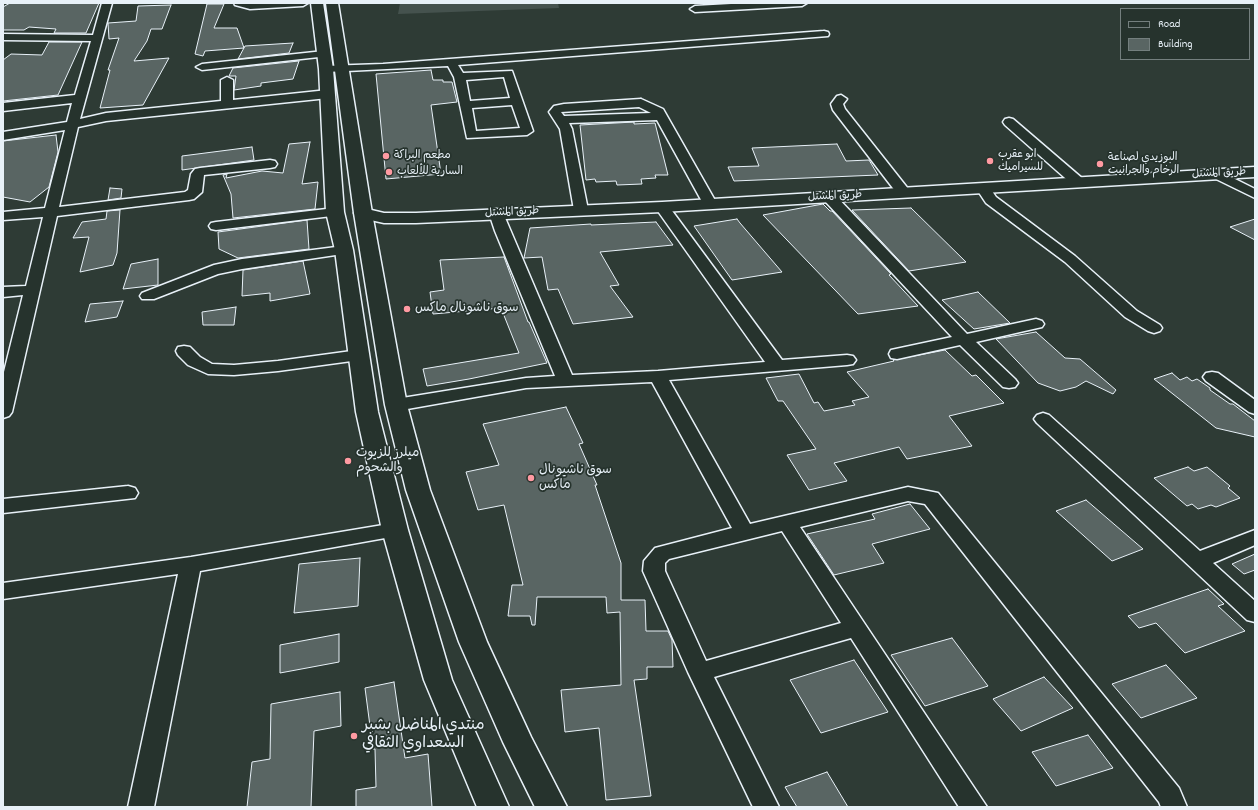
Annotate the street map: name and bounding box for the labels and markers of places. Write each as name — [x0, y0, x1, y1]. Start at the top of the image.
place label: ابو عقرب للسيراميك — [998, 148, 1043, 174]
place label: مطعم البراكة — [394, 149, 451, 163]
marker: مطعم البراكة — [381, 151, 391, 161]
place label: البوزيدي لصناعة الرخام والجرانيت — [1108, 151, 1179, 177]
marker: ابو عقرب للسيراميك — [985, 156, 995, 166]
marker: البوزيدي لصناعة الرخام والجرانيت — [1095, 159, 1105, 169]
place label: السارية للألعاب — [397, 165, 463, 179]
marker: السارية للألعاب — [384, 167, 394, 177]
place label: سوق ناشونال ماكس — [415, 301, 519, 317]
marker: سوق ناشونال ماكس — [402, 304, 412, 314]
place label: ميلرز للزيوت والشحوم — [356, 446, 419, 477]
marker: ميلرز للزيوت والشحوم — [343, 456, 353, 466]
place label: سوق ناشيونال ماكس — [539, 463, 612, 494]
marker: سوق ناشيونال ماكس — [526, 473, 536, 483]
place label: منتدي المناضل بشير السعداوي الثقافي — [362, 717, 485, 755]
marker: منتدي المناضل بشير السعداوي الثقافي — [349, 731, 359, 741]

